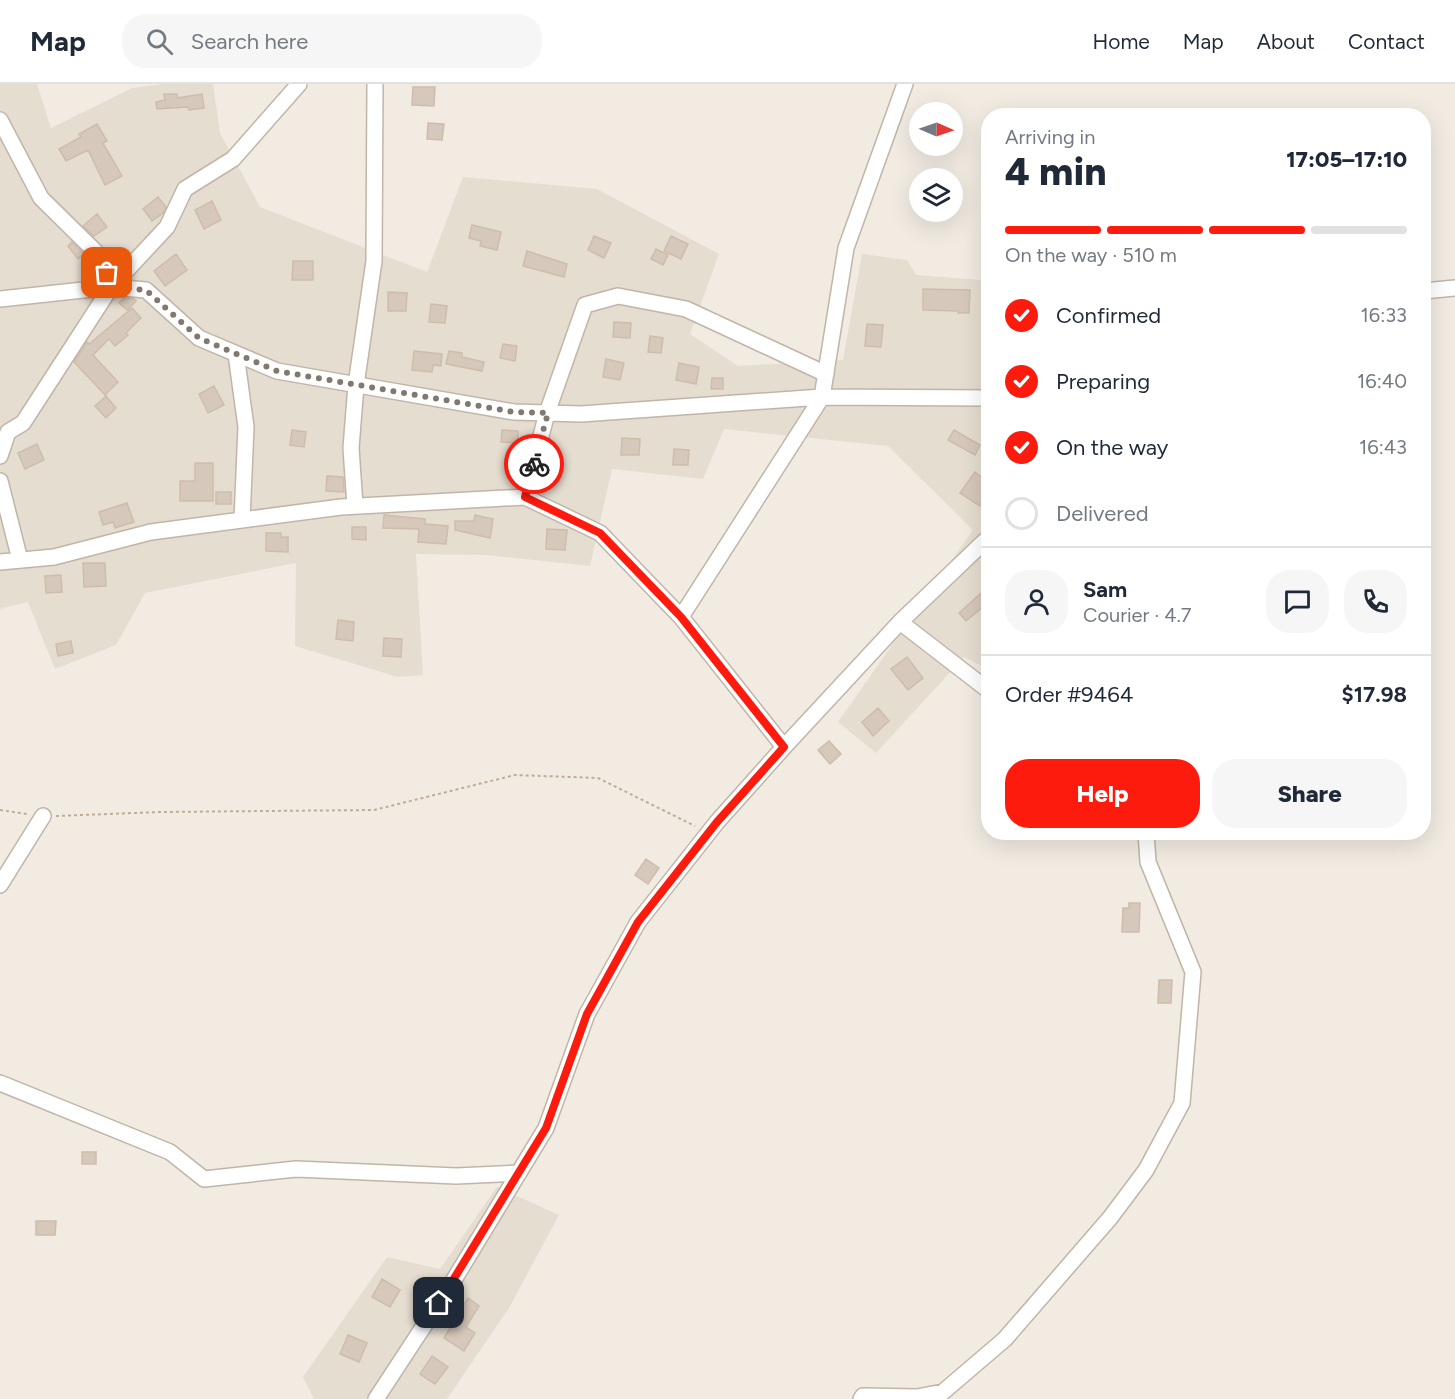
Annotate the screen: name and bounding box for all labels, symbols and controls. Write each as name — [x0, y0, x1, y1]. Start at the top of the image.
search box — [122, 14, 542, 68]
text: Map — [30, 24, 86, 58]
icon: search — [143, 25, 176, 58]
text: Search here — [191, 28, 308, 55]
text: Home — [1093, 29, 1150, 54]
text: Map — [1183, 29, 1224, 54]
text: About — [1257, 29, 1315, 54]
text: Contact — [1348, 29, 1425, 54]
north arrow — [909, 102, 963, 156]
map controls — [909, 102, 963, 222]
text: Arriving in — [1005, 125, 1095, 149]
text: 17:05–17:10 — [1286, 146, 1407, 173]
text: 4 min — [1005, 148, 1107, 195]
button: layers — [909, 168, 963, 222]
text: On the way · 510 m — [1005, 243, 1177, 267]
pin — [81, 247, 132, 298]
icon: bag — [90, 256, 123, 289]
icon: check — [1005, 299, 1038, 332]
text: Confirmed — [1056, 302, 1161, 329]
text: 16:33 — [1361, 303, 1407, 327]
icon: check — [1005, 365, 1038, 398]
text: Preparing — [1056, 368, 1150, 395]
text: 16:40 — [1357, 369, 1407, 393]
icon: check — [1005, 431, 1038, 464]
courier — [504, 434, 564, 494]
text: On the way — [1056, 434, 1168, 461]
text: 16:43 — [1359, 435, 1407, 459]
icon: bike — [518, 448, 551, 481]
text: Delivered — [1056, 500, 1149, 527]
button: person — [1005, 570, 1068, 633]
button: chat — [1266, 570, 1329, 633]
button: phone — [1344, 570, 1407, 633]
text: Sam — [1083, 576, 1127, 603]
text: Courier · 4.7 — [1083, 603, 1192, 627]
text: Order #9464 — [1005, 681, 1133, 708]
text: $17.98 — [1342, 681, 1407, 708]
button: Help — [1005, 759, 1200, 828]
button: Share — [1212, 759, 1407, 828]
pin — [413, 1277, 464, 1328]
icon: home — [422, 1286, 455, 1319]

